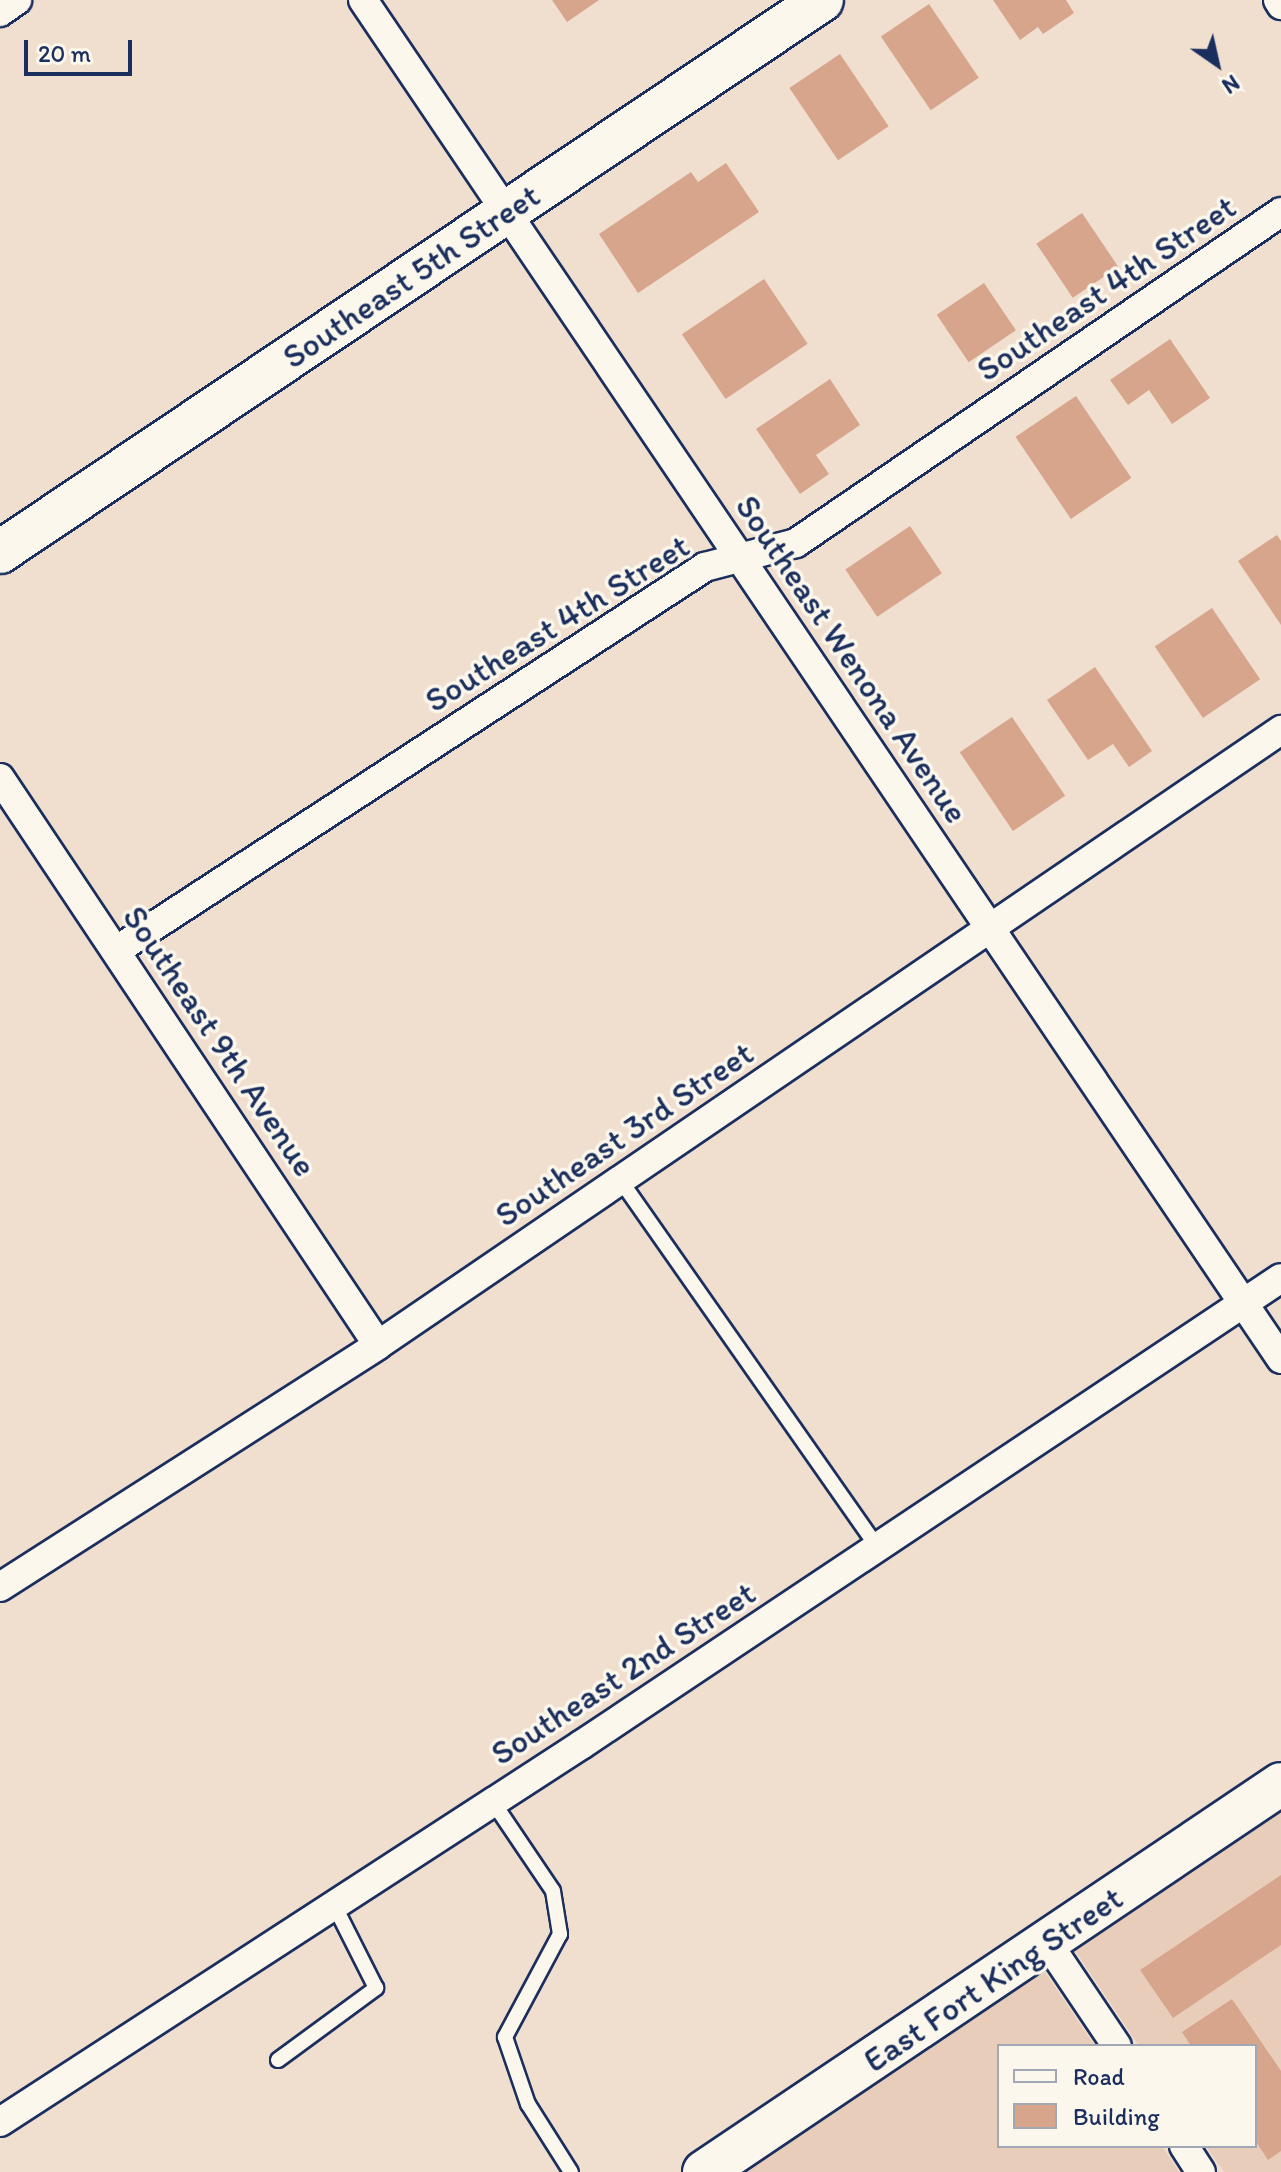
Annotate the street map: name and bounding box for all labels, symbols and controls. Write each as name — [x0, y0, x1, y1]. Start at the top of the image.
scale bar — [28, 24, 136, 74]
north arrow — [1177, 24, 1257, 104]
text: 20 m — [38, 39, 91, 68]
text: N — [1217, 69, 1244, 100]
street label: Southeast 5th Street — [275, 175, 547, 377]
street label: Southeast 4th Street — [969, 186, 1243, 390]
street label: Southeast Wenona Avenue — [727, 488, 977, 830]
street label: Southeast 4th Street — [418, 525, 696, 721]
street label: Southeast 9th Avenue — [114, 898, 326, 1184]
street label: Southeast 3rd Street — [487, 1032, 761, 1236]
street label: Southeast 2nd Street — [483, 1572, 763, 1774]
street label: East Fort King Street — [856, 1877, 1130, 2081]
legend — [997, 2044, 1257, 2148]
text: Road — [1073, 2062, 1125, 2091]
text: Building — [1073, 2102, 1160, 2131]

